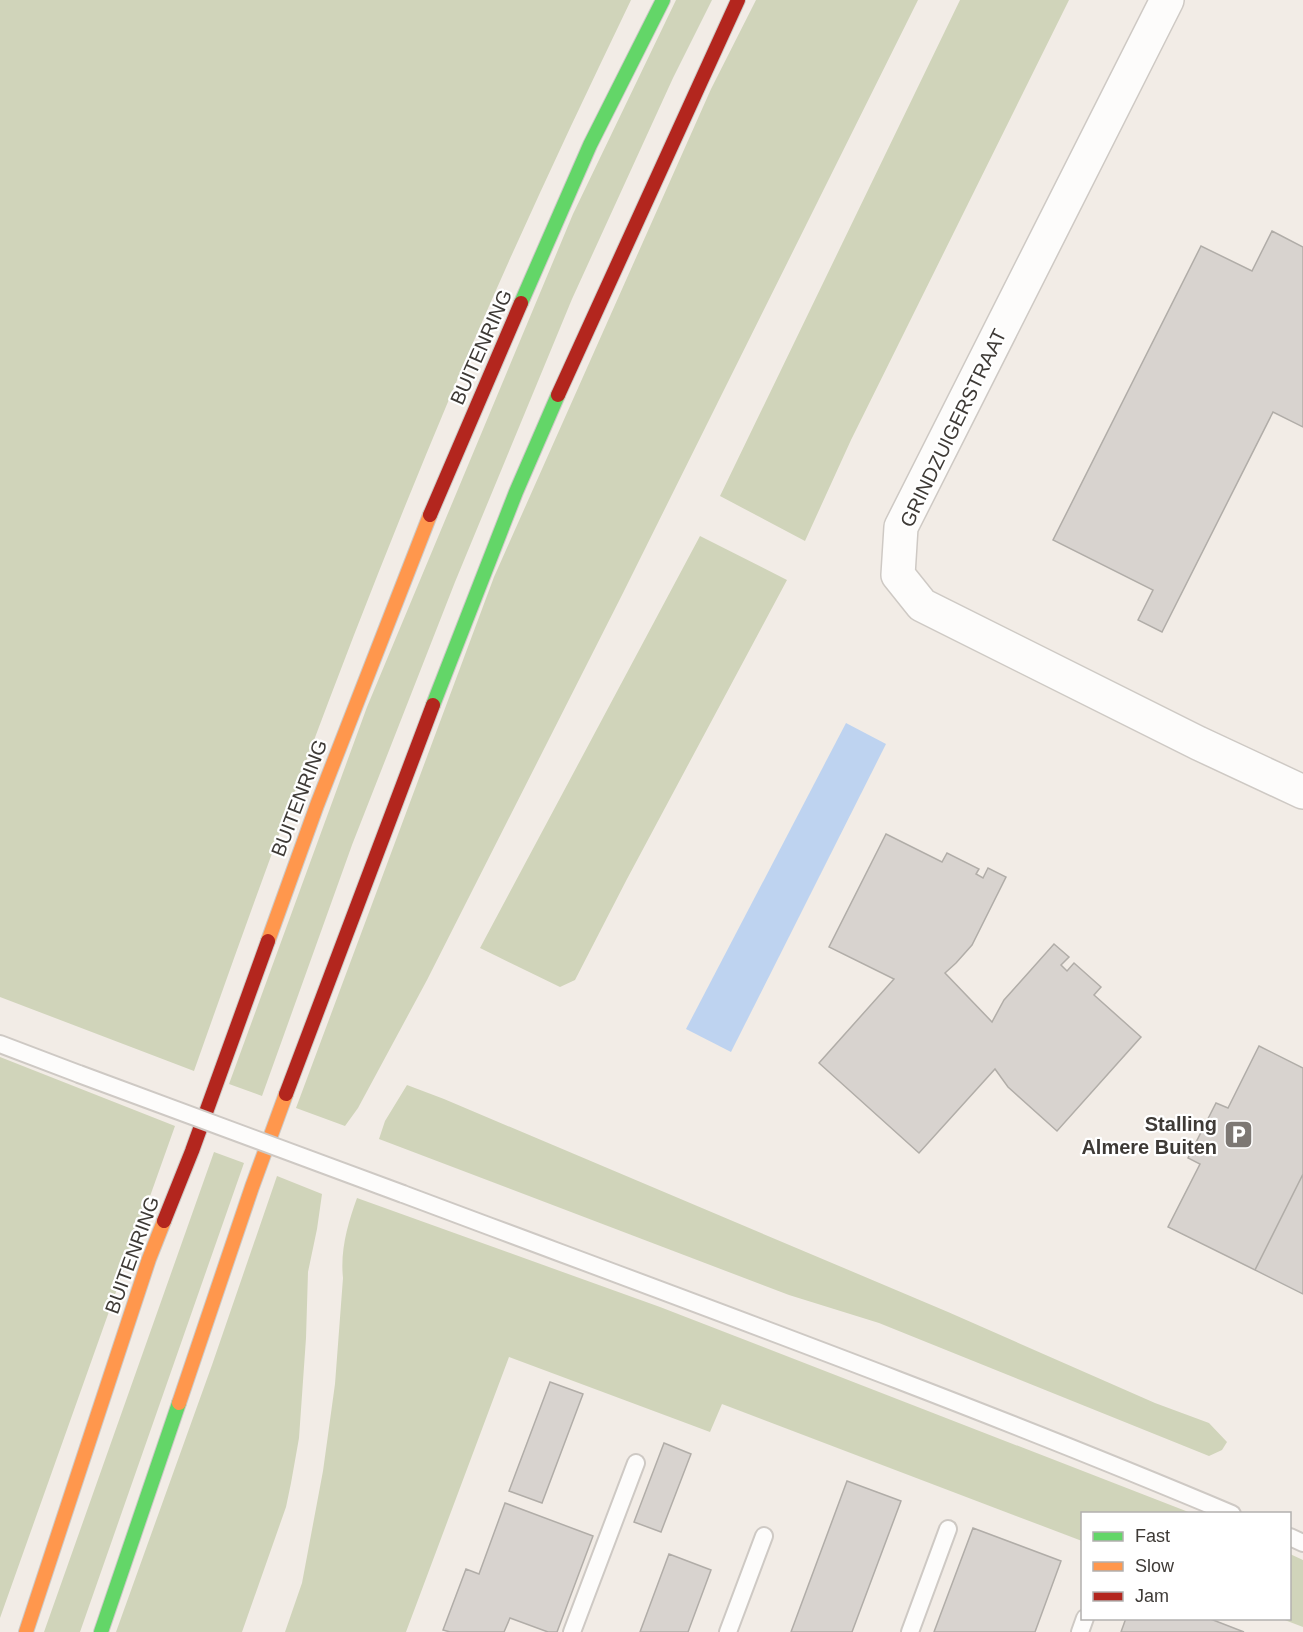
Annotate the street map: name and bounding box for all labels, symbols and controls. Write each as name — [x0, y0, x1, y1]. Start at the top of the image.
street label: BUITENRING — [446, 286, 516, 408]
street label: GRINDZUIGERSTRAAT — [895, 325, 1011, 531]
street label: BUITENRING — [267, 736, 331, 860]
place label: Stalling Almere Buiten — [1081, 1113, 1217, 1158]
parking icon: Stalling Almere Buiten — [1222, 1119, 1254, 1151]
street label: BUITENRING — [101, 1193, 163, 1317]
legend — [1081, 1512, 1291, 1620]
text: Fast — [1135, 1526, 1170, 1546]
text: Slow — [1135, 1556, 1175, 1576]
text: Jam — [1135, 1586, 1169, 1606]

